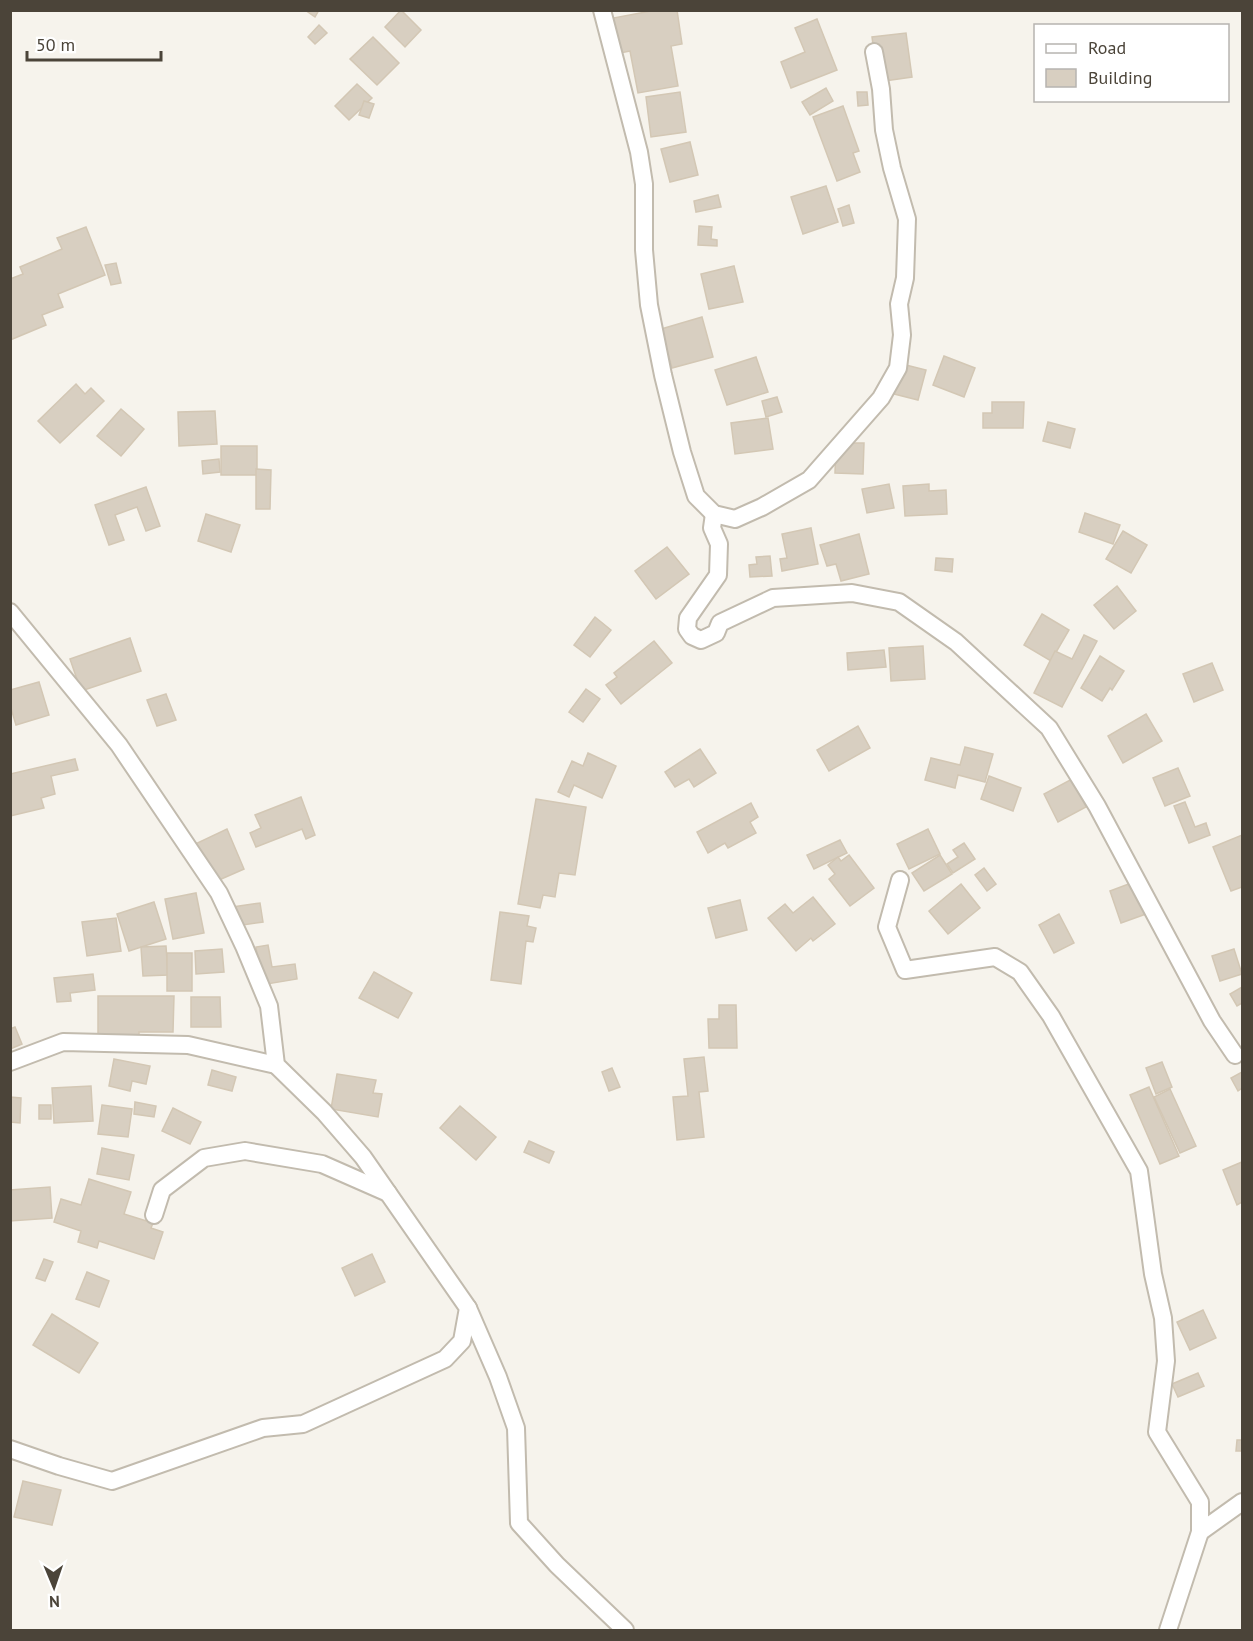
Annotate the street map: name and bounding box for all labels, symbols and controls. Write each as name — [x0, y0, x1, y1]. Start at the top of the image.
scale bar — [27, 24, 160, 62]
legend — [1034, 24, 1229, 102]
text: 50 m — [36, 33, 75, 56]
text: Road — [1088, 36, 1126, 59]
text: Building — [1088, 66, 1152, 89]
north arrow — [24, 1557, 84, 1617]
text: N — [49, 1592, 60, 1612]

